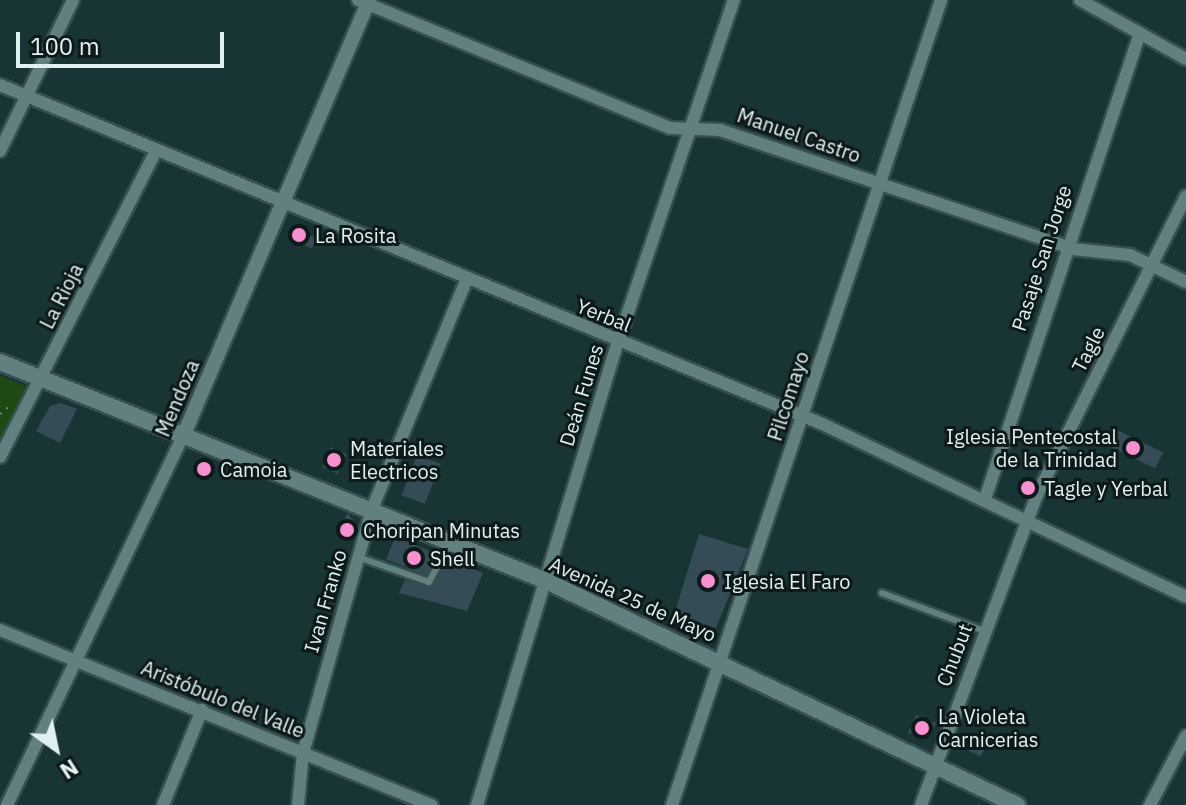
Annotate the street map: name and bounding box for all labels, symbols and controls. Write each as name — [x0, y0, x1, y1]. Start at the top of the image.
scale bar — [20, 16, 228, 66]
text: 100 m — [30, 30, 100, 62]
street label: Manuel Castro — [734, 103, 864, 167]
street label: Pasaje San Jorge — [1006, 182, 1076, 334]
place label: La Rosita — [315, 223, 397, 247]
marker: La Rosita — [290, 226, 308, 244]
street label: La Rioja — [34, 259, 88, 333]
street label: Yerbal — [573, 293, 635, 337]
street label: Tagle — [1066, 322, 1110, 376]
street label: Deán Funes — [554, 341, 608, 449]
street label: Pilcomayo — [762, 348, 814, 444]
street label: Mendoza — [150, 356, 204, 440]
place label: Iglesia Pentecostal de la Trinidad — [946, 424, 1117, 471]
place label: Materiales Electricos — [350, 436, 444, 483]
marker: Iglesia Pentecostal de la Trinidad — [1124, 439, 1142, 457]
marker: Materiales Electricos — [325, 451, 343, 469]
place label: Camoia — [220, 457, 287, 481]
marker: Camoia — [195, 460, 213, 478]
place label: Tagle y Yerbal — [1044, 476, 1168, 500]
marker: Tagle y Yerbal — [1019, 479, 1037, 497]
place label: Choripan Minutas — [363, 518, 520, 542]
marker: Choripan Minutas — [338, 521, 356, 539]
place label: Shell — [430, 546, 475, 570]
street label: Ivan Franko — [299, 547, 351, 655]
marker: Shell — [405, 549, 423, 567]
street label: Avenida 25 de Mayo — [546, 551, 720, 647]
place label: Iglesia El Faro — [724, 569, 850, 593]
marker: Iglesia El Faro — [699, 572, 717, 590]
street label: Chubut — [931, 620, 977, 690]
street label: Aristóbulo del Valle — [138, 655, 308, 743]
place label: La Violeta Carnicerias — [938, 704, 1038, 751]
north arrow — [16, 709, 96, 789]
marker: La Violeta Carnicerias — [913, 719, 931, 737]
text: N — [55, 753, 84, 786]

